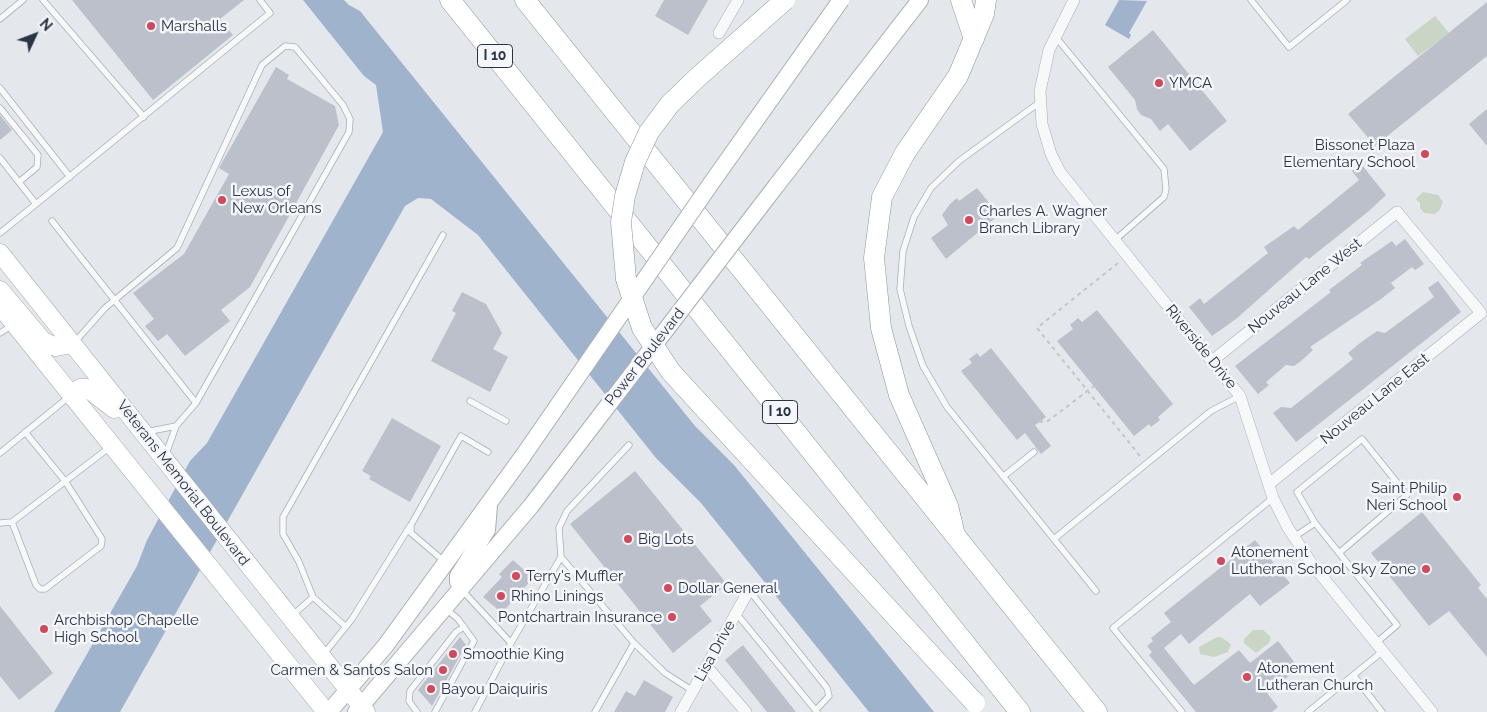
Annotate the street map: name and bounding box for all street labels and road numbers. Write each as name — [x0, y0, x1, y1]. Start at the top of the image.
road number: I 10 — [478, 44, 512, 68]
street label: Nouveau Lane West — [1245, 235, 1365, 337]
street label: Riverside Drive — [1162, 301, 1240, 393]
street label: Power Boulevard — [601, 305, 689, 409]
street label: Nouveau Lane East — [1317, 350, 1433, 448]
street label: Veterans Memorial Boulevard — [113, 397, 253, 569]
road number: I 10 — [762, 401, 798, 424]
street label: Lisa Drive — [691, 617, 739, 685]

